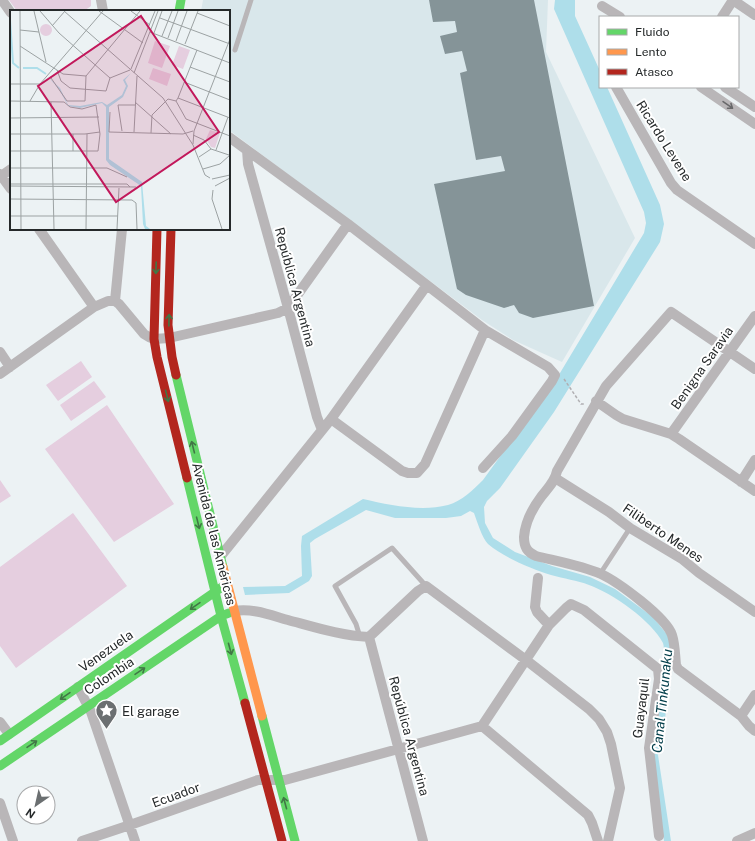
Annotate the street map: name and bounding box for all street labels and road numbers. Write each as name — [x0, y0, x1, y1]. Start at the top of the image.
street label: Ricardo Levene — [633, 98, 695, 184]
street label: República Argentina — [272, 226, 318, 348]
street label: Benigna Saravia — [668, 324, 736, 412]
street label: Avenida de las Américas — [189, 461, 239, 607]
street label: Filiberto Menes — [620, 501, 706, 565]
street label: Venezuela — [76, 627, 136, 675]
street label: Colombia — [81, 654, 137, 698]
street label: República Argentina — [386, 675, 432, 797]
street label: Guayaquil — [630, 677, 652, 739]
street label: Ecuador — [150, 779, 202, 811]

